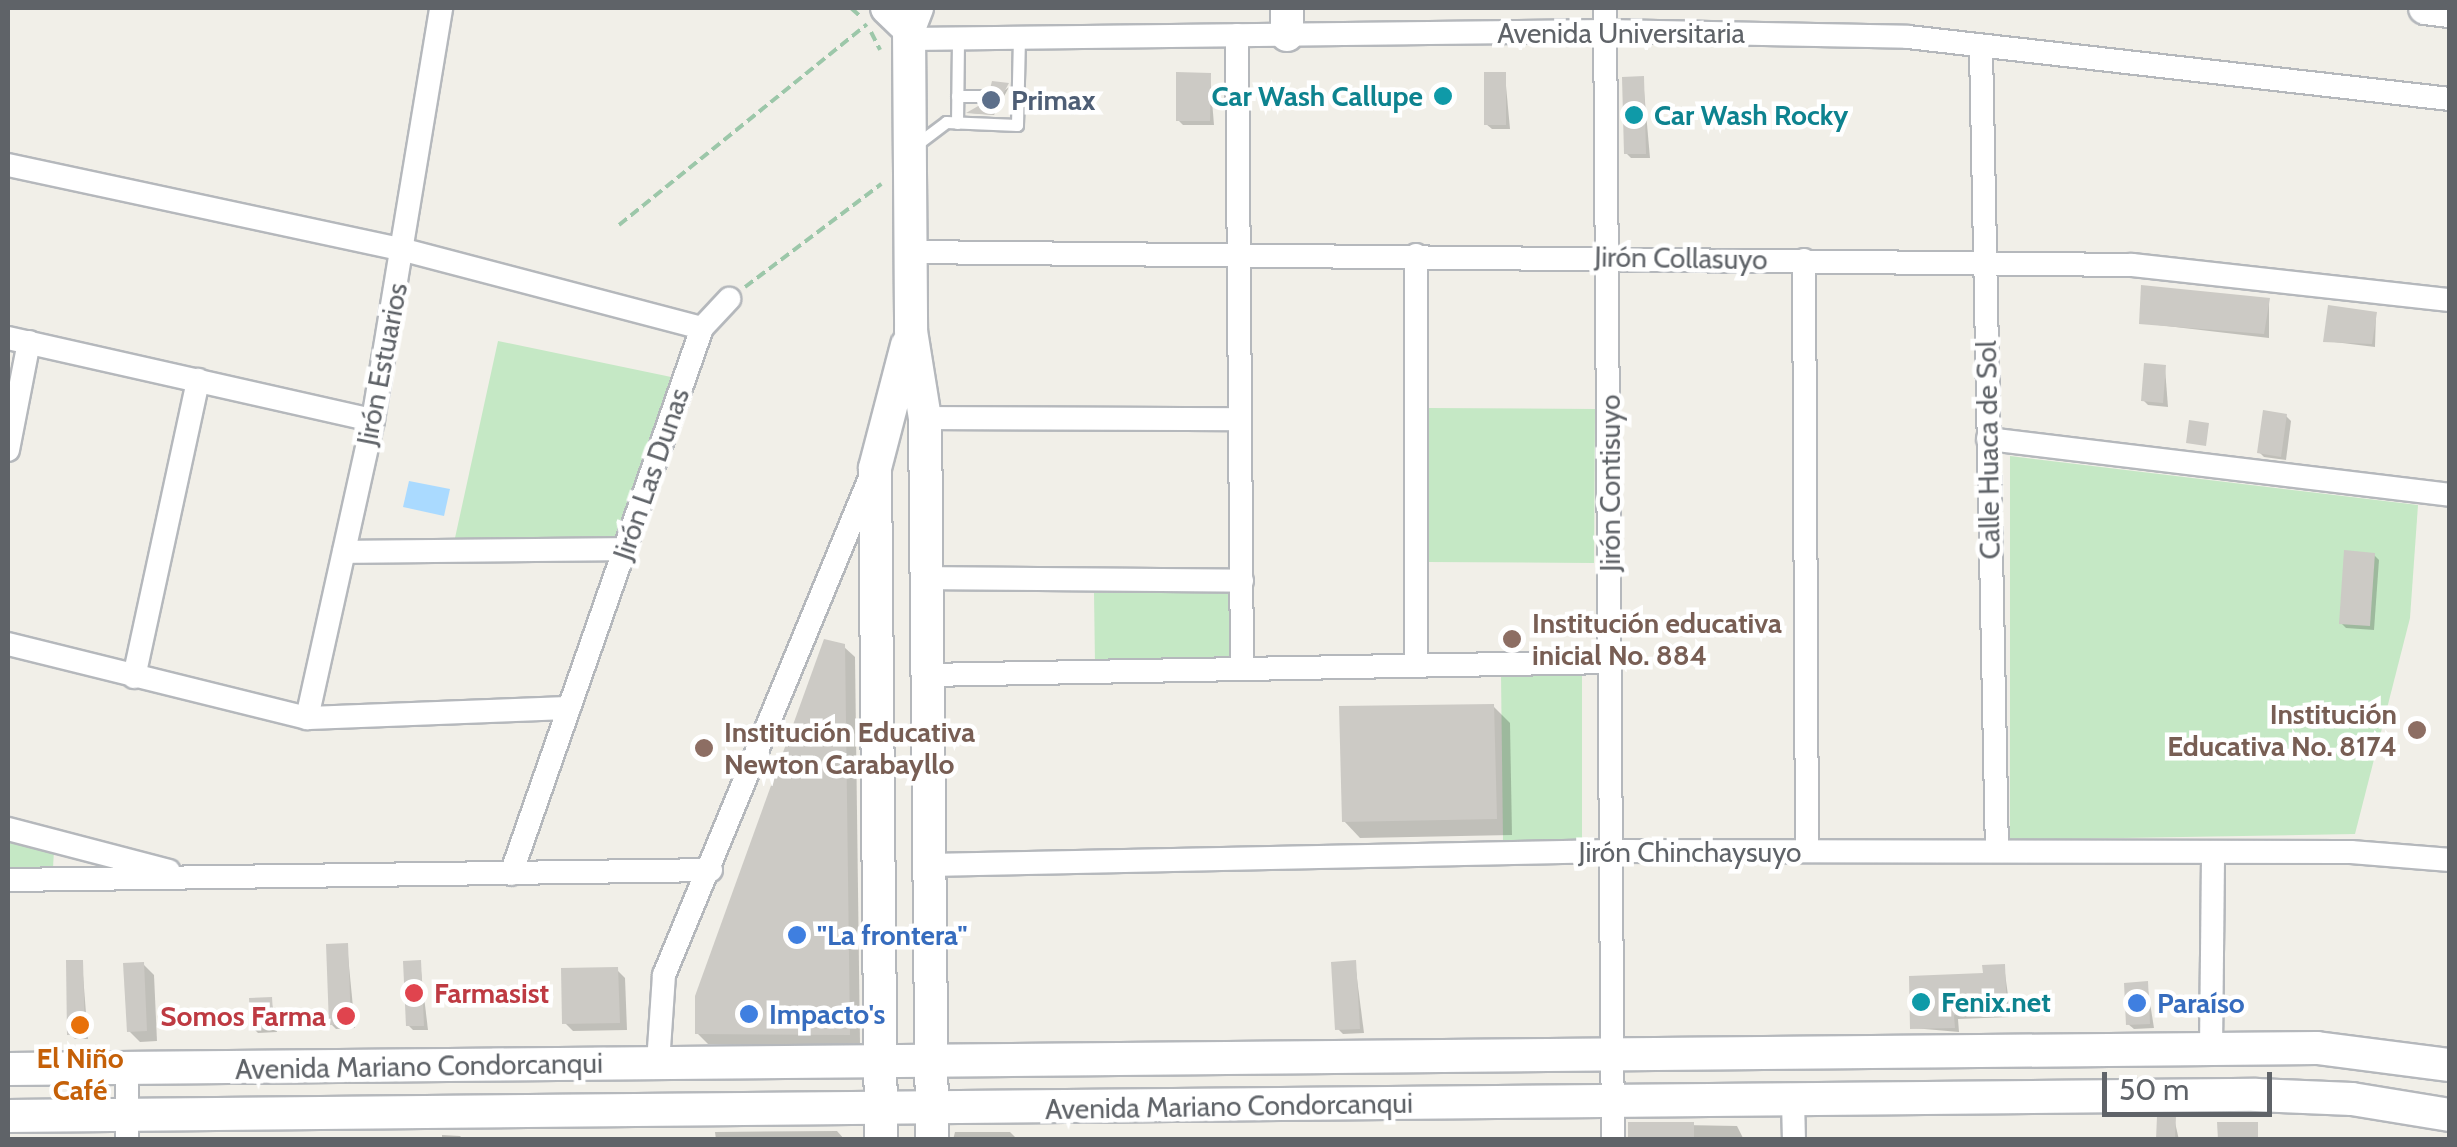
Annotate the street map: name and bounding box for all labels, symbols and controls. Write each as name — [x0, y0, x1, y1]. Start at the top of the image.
street label: Avenida Universitaria — [1497, 16, 1745, 50]
place label: Car Wash Callupe — [1212, 79, 1423, 113]
place label: Primax — [1011, 83, 1095, 117]
marker: Car Wash Callupe — [1432, 85, 1454, 107]
marker: Primax — [980, 89, 1002, 111]
place label: Car Wash Rocky — [1654, 98, 1848, 132]
marker: Car Wash Rocky — [1623, 104, 1645, 126]
street label: Jirón Collasuyo — [1594, 240, 1768, 276]
street label: Jirón Estuarios — [350, 280, 414, 448]
street label: Calle Huaca de Sol — [1969, 340, 2007, 560]
street label: Jirón Las Dunas — [606, 384, 696, 564]
street label: Jirón Contisuyo — [1593, 394, 1627, 572]
place label: Institución educativa inicial No. 884 — [1532, 606, 1782, 672]
marker: Institución educativa inicial No. 884 — [1501, 628, 1523, 650]
place label: Institución Educativa No. 8174 — [2167, 697, 2397, 763]
place label: Institución Educativa Newton Carabayllo — [724, 715, 975, 781]
marker: Institución Educativa No. 8174 — [2406, 719, 2428, 741]
marker: Institución Educativa Newton Carabayllo — [693, 737, 715, 759]
street label: Jirón Chinchaysuyo — [1579, 835, 1801, 869]
place label: "La frontera" — [817, 918, 967, 952]
marker: "La frontera" — [786, 924, 808, 946]
place label: Farmasist — [434, 976, 549, 1010]
marker: Farmasist — [403, 982, 425, 1004]
place label: Fenix.net — [1941, 985, 2051, 1019]
place label: Paraíso — [2157, 986, 2245, 1020]
marker: Fenix.net — [1910, 991, 1932, 1013]
marker: Paraíso — [2126, 992, 2148, 1014]
place label: Impacto's — [769, 997, 885, 1031]
place label: Somos Farma — [160, 999, 326, 1033]
marker: Impacto's — [738, 1003, 760, 1025]
marker: Somos Farma — [335, 1005, 357, 1027]
marker: El Niño Café — [69, 1014, 91, 1036]
place label: El Niño Café — [36, 1041, 124, 1107]
street label: Avenida Mariano Condorcanqui — [235, 1046, 603, 1086]
scale bar — [2107, 1052, 2277, 1114]
text: 50 m — [2119, 1071, 2189, 1108]
street label: Avenida Mariano Condorcanqui — [1045, 1086, 1413, 1126]

